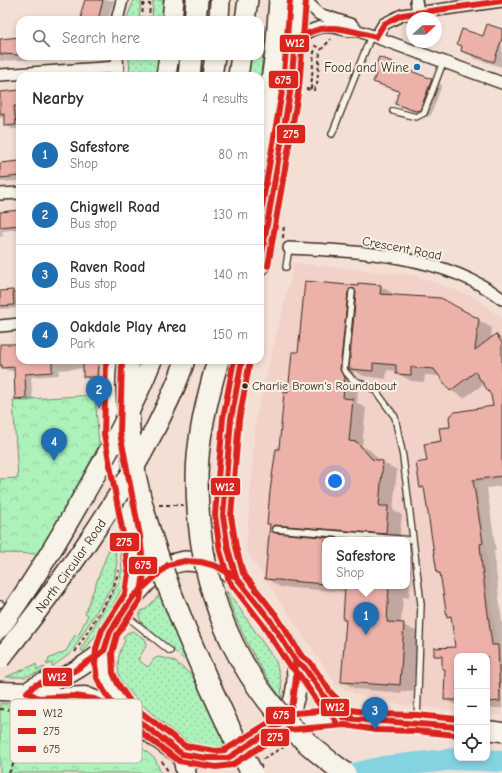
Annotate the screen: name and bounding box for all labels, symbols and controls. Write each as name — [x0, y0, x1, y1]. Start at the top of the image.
north arrow — [406, 12, 442, 48]
search box — [16, 16, 264, 60]
icon: search — [30, 27, 52, 49]
text: Search here — [62, 29, 140, 47]
line badge: W12 — [279, 34, 310, 53]
text: W12 — [285, 37, 305, 50]
place label: Food and Wine — [324, 60, 409, 75]
marker: Food and Wine — [412, 62, 422, 72]
line badge: 675 — [268, 70, 299, 89]
text: 675 — [275, 74, 291, 87]
text: Nearby — [32, 89, 83, 108]
text: 4 results — [202, 91, 248, 106]
line badge: 275 — [276, 124, 306, 144]
text: 275 — [283, 128, 299, 141]
text: Safestore — [70, 138, 129, 156]
text: 1 — [42, 147, 48, 162]
text: 80 m — [218, 147, 248, 162]
text: Shop — [70, 156, 98, 171]
text: Chigwell Road — [70, 198, 160, 216]
text: 2 — [42, 207, 48, 222]
text: 130 m — [213, 207, 248, 222]
text: Bus stop — [70, 216, 117, 231]
street label: Crescent Road — [361, 233, 443, 263]
text: Raven Road — [70, 258, 145, 276]
text: 3 — [42, 267, 48, 282]
text: 140 m — [214, 267, 248, 282]
text: Bus stop — [70, 276, 117, 291]
text: Oakdale Play Area — [70, 318, 187, 336]
text: 4 — [42, 327, 48, 342]
text: 150 m — [213, 327, 248, 342]
text: Park — [70, 336, 95, 351]
pin: 2 — [86, 376, 112, 409]
place label: Charlie Brown's Roundabout — [252, 379, 397, 393]
marker: Charlie Brown's Roundabout — [240, 381, 250, 391]
pin: 4 — [41, 428, 67, 461]
your location — [325, 471, 345, 491]
line badge: W12 — [210, 477, 241, 496]
text: W12 — [215, 481, 235, 494]
street label: North Circular Road — [32, 516, 109, 615]
line badge: 275 — [109, 532, 140, 552]
text: 275 — [116, 536, 132, 549]
popup — [322, 537, 410, 589]
text: Safestore — [336, 547, 396, 565]
line badge: 675 — [128, 556, 158, 575]
text: 675 — [135, 559, 151, 572]
text: Shop — [336, 565, 364, 580]
pin: 1 — [353, 602, 379, 635]
map controls — [454, 653, 490, 761]
button: + — [454, 653, 490, 689]
line badge: W12 — [42, 667, 73, 687]
text: W12 — [47, 671, 67, 684]
button: − — [454, 689, 490, 725]
pin: 3 — [362, 697, 388, 730]
line badge: W12 — [320, 698, 350, 717]
legend — [10, 699, 142, 763]
text: W12 — [325, 701, 345, 714]
line badge: 675 — [265, 706, 296, 725]
text: W12 — [43, 707, 63, 720]
text: 675 — [273, 709, 289, 722]
text: 275 — [43, 725, 60, 738]
button: locate — [454, 725, 490, 761]
line badge: 275 — [260, 728, 290, 747]
text: 275 — [267, 731, 283, 744]
text: 675 — [43, 743, 60, 756]

